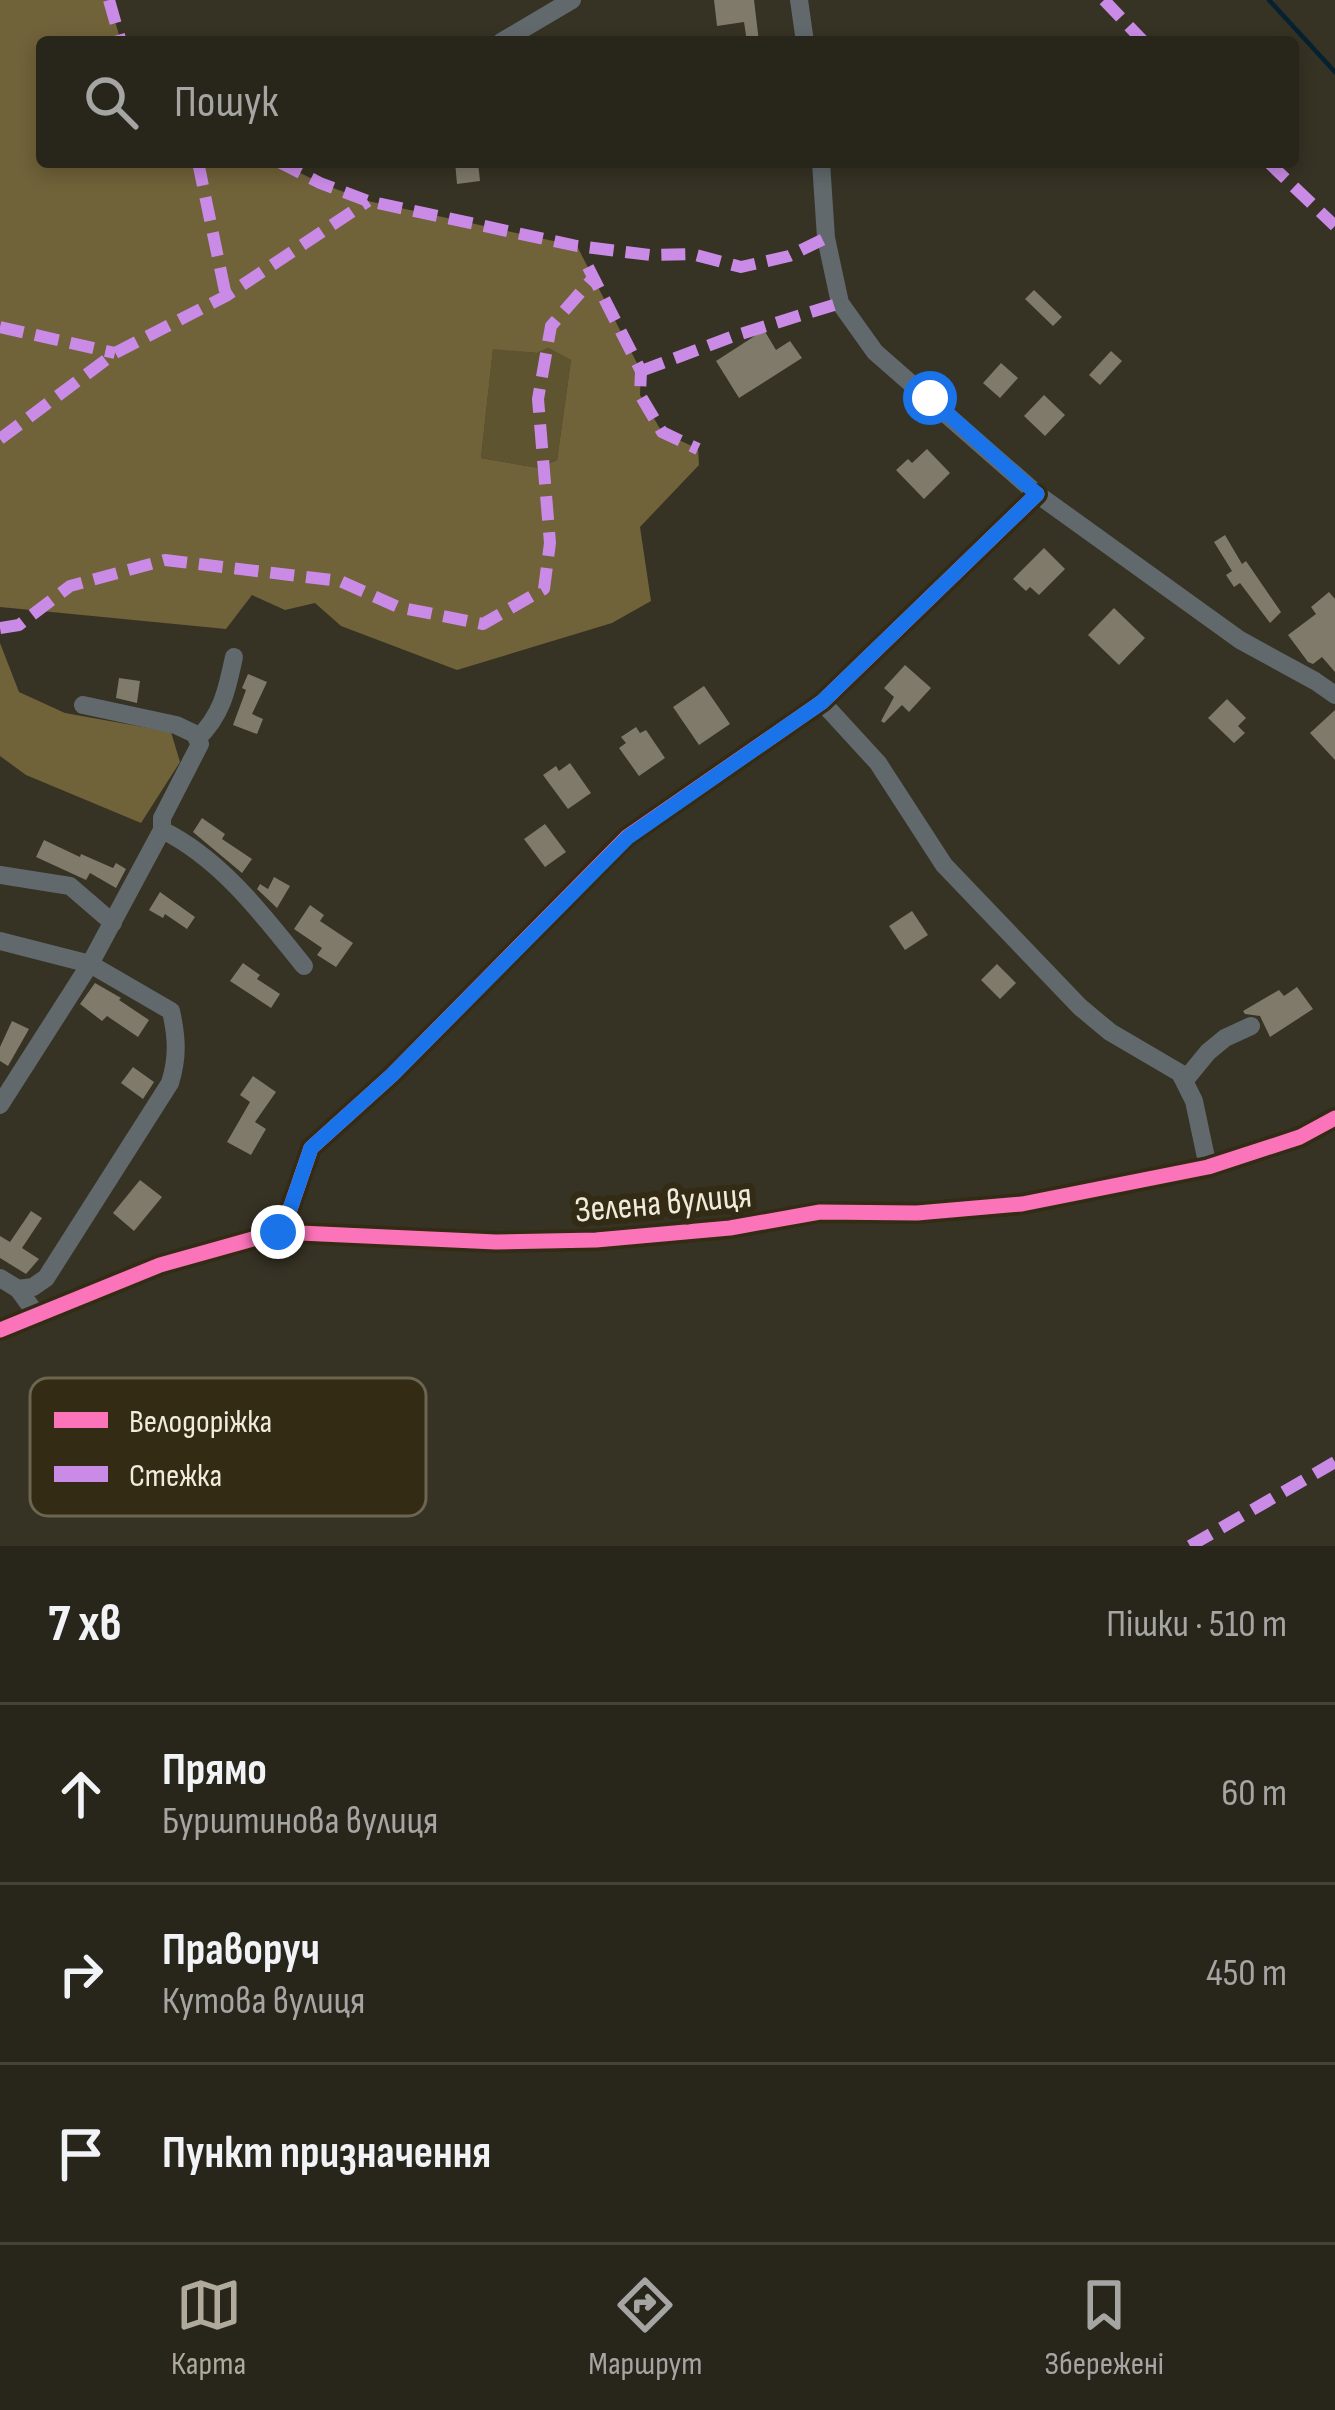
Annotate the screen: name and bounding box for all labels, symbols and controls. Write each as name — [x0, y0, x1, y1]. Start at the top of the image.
search box — [36, 36, 1299, 168]
icon: search — [78, 69, 144, 135]
text: Пошук — [174, 75, 278, 130]
route start — [903, 371, 957, 425]
street label: Зелена вулиця — [573, 1174, 754, 1233]
route end — [251, 1205, 305, 1259]
legend — [30, 1378, 426, 1516]
text: Велодоріжка — [129, 1402, 272, 1442]
text: Стежка — [129, 1456, 222, 1496]
text: 7 хв — [48, 1594, 122, 1655]
text: Пішки · 510 m — [1106, 1601, 1287, 1648]
text: Прямо — [162, 1743, 267, 1798]
icon: ahead — [48, 1761, 114, 1827]
text: 60 m — [1221, 1770, 1287, 1817]
text: Бурштинова вулиця — [162, 1798, 438, 1845]
text: Праворуч — [162, 1923, 320, 1978]
icon: right — [48, 1941, 114, 2007]
text: 450 m — [1206, 1950, 1287, 1997]
text: Кутова вулиця — [162, 1978, 365, 2025]
icon: arrive — [48, 2121, 114, 2187]
text: Пункт призначення — [162, 2126, 491, 2181]
tab: Карта — [171, 2272, 246, 2384]
tab: Маршрут — [588, 2272, 702, 2384]
tab: Збережені — [1045, 2272, 1164, 2384]

